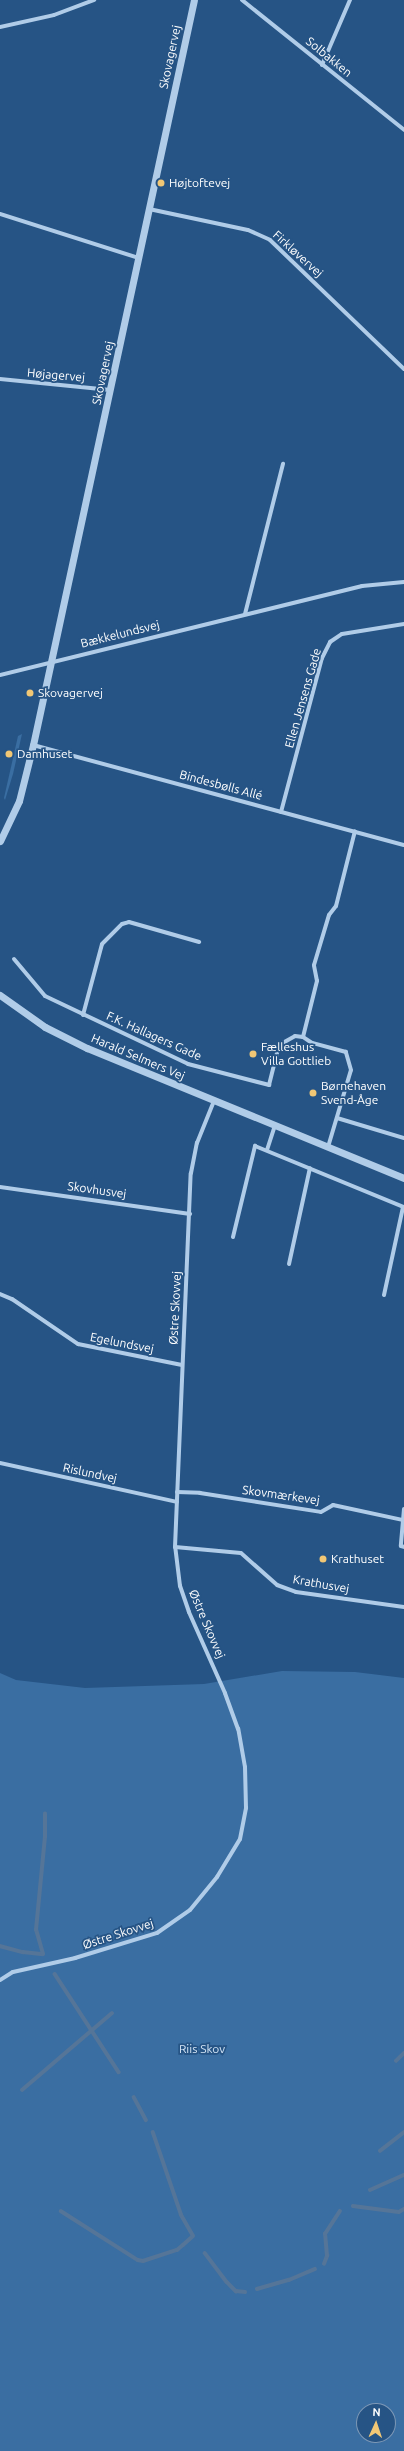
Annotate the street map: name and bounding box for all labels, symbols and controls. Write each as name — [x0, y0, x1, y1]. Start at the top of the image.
street label: Skovagervej — [156, 24, 184, 90]
street label: Solbakken — [303, 34, 355, 80]
place label: Højtoftevej — [169, 176, 230, 190]
marker: Højtoftevej — [156, 178, 166, 188]
street label: Firkløvervej — [270, 228, 326, 280]
street label: Skovagervej — [89, 340, 117, 406]
street label: Højagervej — [26, 365, 86, 385]
street label: Bækkelundsvej — [79, 617, 161, 651]
street label: Ellen Jensens Gade — [282, 646, 324, 750]
place label: Skovagervej — [38, 686, 103, 700]
marker: Skovagervej — [25, 688, 35, 698]
place label: Damhuset — [17, 747, 72, 761]
marker: Damhuset — [4, 749, 14, 759]
street label: Bindesbølls Allé — [178, 767, 264, 803]
street label: F.K. Hallagers Gade — [104, 1009, 204, 1063]
street label: Harald Selmers Vej — [89, 1031, 187, 1083]
place label: Fælleshus Villa Gottlieb — [261, 1040, 331, 1068]
marker: Fælleshus Villa Gottlieb — [248, 1049, 258, 1059]
place label: Børnehaven Svend-Åge — [321, 1079, 386, 1107]
marker: Børnehaven Svend-Åge — [308, 1088, 318, 1098]
street label: Skovhusvej — [67, 1179, 127, 1201]
street label: Østre Skovvej — [166, 1271, 184, 1345]
street label: Egelundsvej — [89, 1330, 155, 1356]
street label: Rislundvej — [62, 1460, 118, 1486]
street label: Skovmærkevej — [241, 1482, 321, 1508]
place label: Krathuset — [331, 1552, 384, 1566]
marker: Krathuset — [318, 1554, 328, 1564]
street label: Krathusvej — [292, 1572, 350, 1596]
street label: Østre Skovvej — [186, 1587, 228, 1661]
street label: Østre Skovvej — [81, 1916, 155, 1952]
park label: Riis Skov — [179, 2042, 225, 2056]
north arrow — [356, 2403, 396, 2443]
text: N — [372, 2406, 381, 2418]

